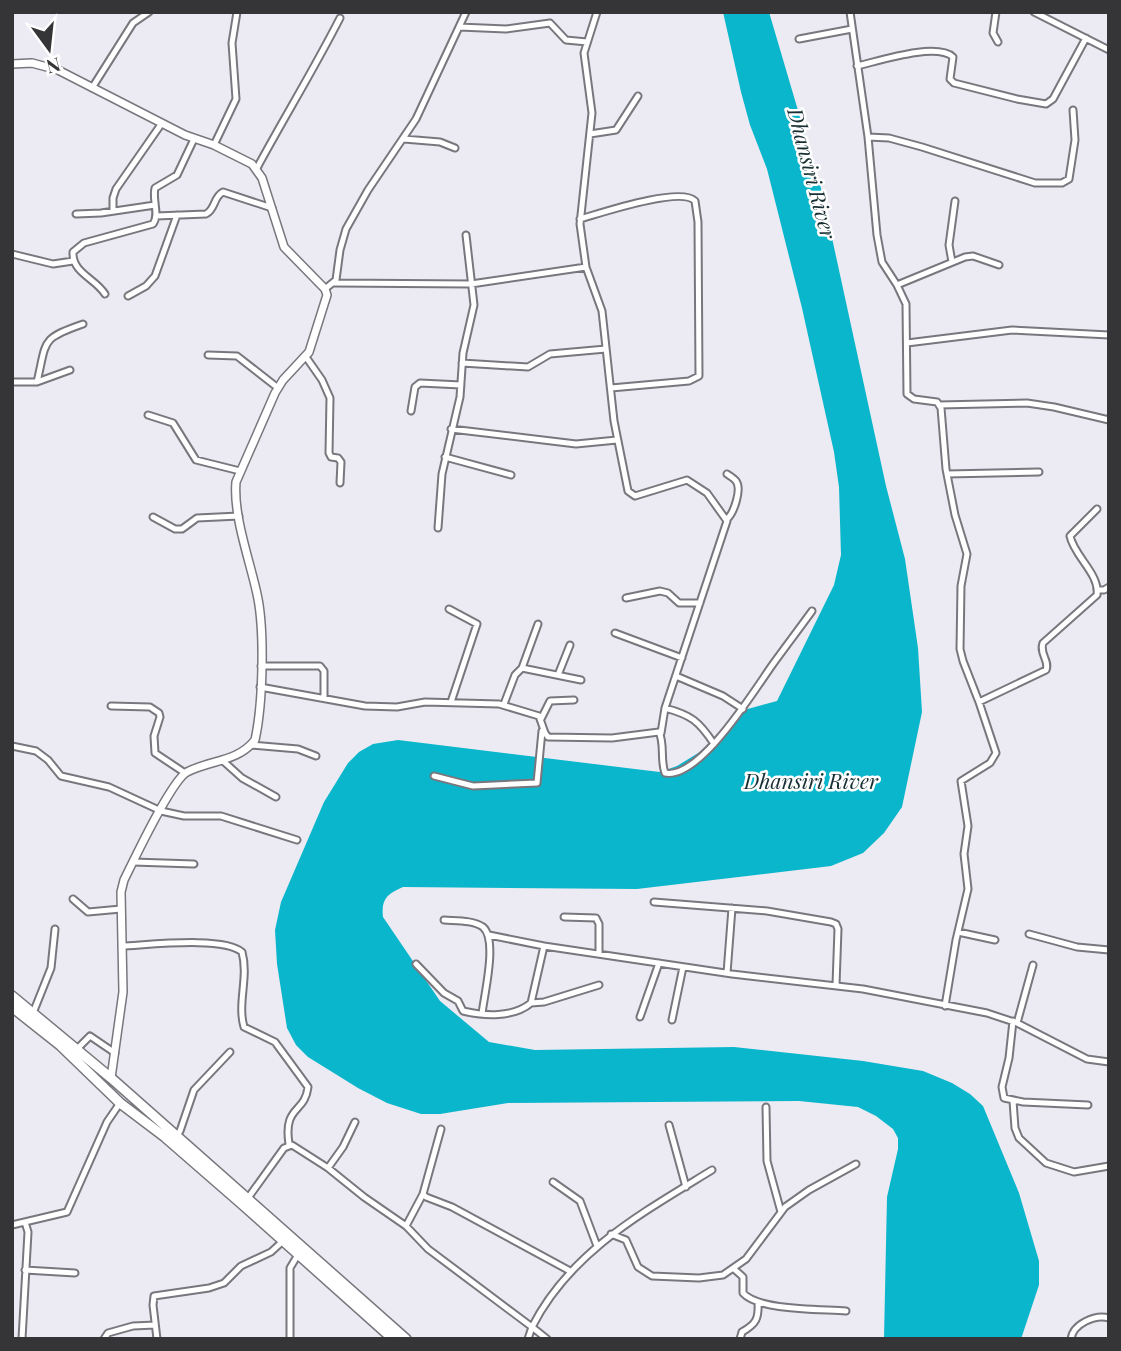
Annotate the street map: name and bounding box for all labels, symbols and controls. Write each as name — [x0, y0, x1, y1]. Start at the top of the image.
north arrow — [14, 14, 84, 84]
text: N — [43, 52, 64, 81]
water label: Dhansiri River — [782, 104, 844, 242]
water label: Dhansiri River — [743, 766, 879, 794]

